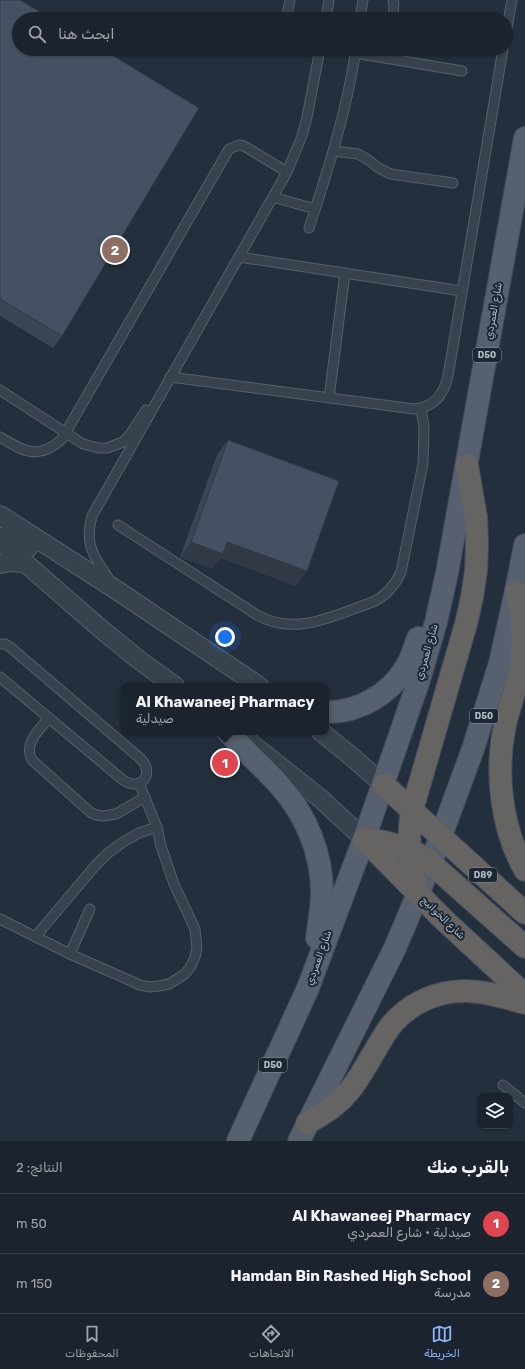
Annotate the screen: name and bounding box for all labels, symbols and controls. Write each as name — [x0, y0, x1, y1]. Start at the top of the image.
search box — [12, 12, 513, 56]
icon: search — [26, 23, 48, 45]
text: ابحث هنا — [58, 25, 115, 43]
pin: 2 — [102, 235, 128, 265]
street label: شارع العمردي — [483, 282, 506, 341]
road number: D50 — [473, 348, 501, 362]
street label: شارع العمردي — [413, 623, 442, 682]
your location — [215, 627, 235, 647]
popup — [121, 683, 329, 735]
text: Al Khawaneej Pharmacy — [136, 693, 314, 711]
road number: D50 — [470, 709, 498, 723]
text: صيدلية — [136, 711, 174, 726]
pin: 1 — [212, 748, 238, 778]
road number: D89 — [469, 868, 497, 882]
street label: شارع الخوانيج — [418, 894, 467, 943]
street label: شارع العمردي — [303, 929, 335, 987]
road number: D50 — [259, 1058, 287, 1072]
map controls — [477, 1093, 513, 1129]
button: layers — [477, 1093, 513, 1129]
text: بالقرب منك — [427, 1157, 509, 1177]
text: النتائج: 2 — [16, 1160, 63, 1175]
text: Al Khawaneej Pharmacy — [292, 1207, 471, 1225]
text: 50 m — [16, 1216, 47, 1231]
text: 1 — [493, 1216, 499, 1231]
text: صيدلية · شارع العمردي — [347, 1225, 471, 1240]
text: Hamdan Bin Rashed High School — [230, 1267, 471, 1285]
text: 150 m — [16, 1276, 52, 1291]
text: 2 — [492, 1276, 500, 1291]
text: مدرسة — [434, 1285, 471, 1300]
tab: المحفوظات — [65, 1323, 119, 1360]
tab: الاتجاهات — [249, 1323, 294, 1360]
tab: الخريطة — [424, 1323, 460, 1360]

